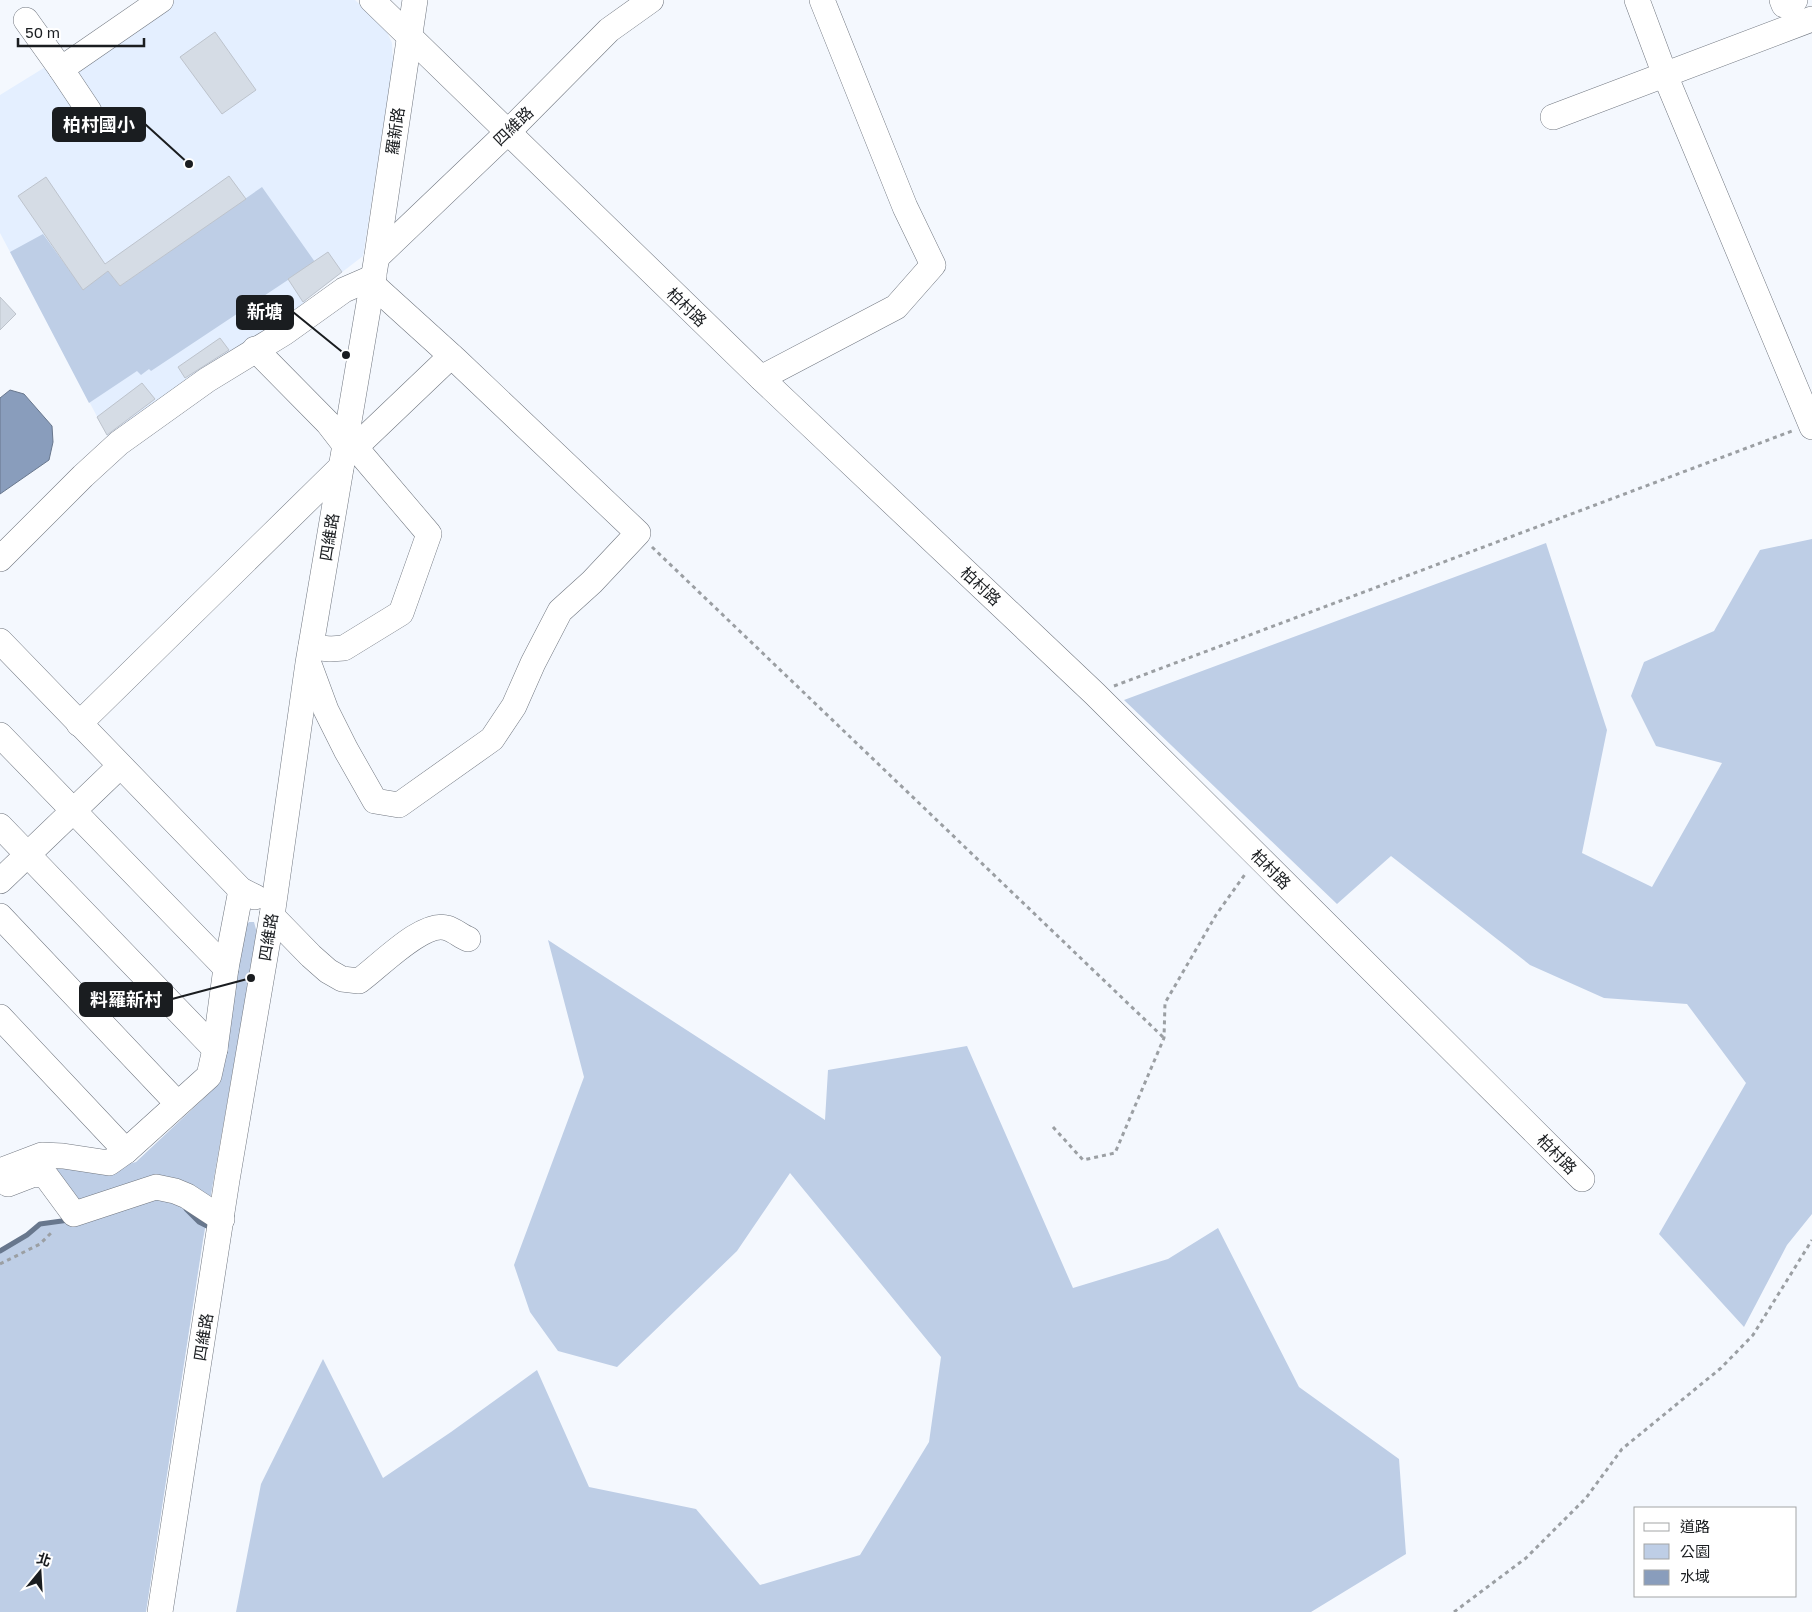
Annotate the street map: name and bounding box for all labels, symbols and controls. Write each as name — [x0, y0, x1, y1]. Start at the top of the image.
scale bar — [18, 15, 144, 47]
text: 50 m — [25, 23, 60, 41]
street label: 四維路 — [489, 102, 537, 150]
street label: 羅新路 — [382, 106, 408, 156]
callout: 柏村國小 — [53, 108, 145, 141]
text: 柏村國小 — [63, 113, 135, 135]
street label: 柏村路 — [663, 283, 711, 331]
callout: 新塘 — [237, 296, 293, 329]
text: 新塘 — [247, 300, 283, 322]
street label: 四維路 — [315, 512, 343, 562]
street label: 柏村路 — [957, 562, 1005, 610]
street label: 柏村路 — [1247, 845, 1295, 893]
street label: 四維路 — [254, 912, 282, 962]
callout: 料羅新村 — [80, 983, 172, 1016]
text: 料羅新村 — [90, 988, 162, 1010]
street label: 柏村路 — [1533, 1130, 1581, 1178]
street label: 四維路 — [189, 1312, 217, 1362]
legend — [1634, 1507, 1797, 1597]
text: 道路 — [1680, 1517, 1710, 1535]
text: 公園 — [1680, 1542, 1710, 1560]
north arrow — [15, 1547, 65, 1597]
text: 北 — [35, 1549, 53, 1569]
text: 水域 — [1680, 1567, 1710, 1585]

